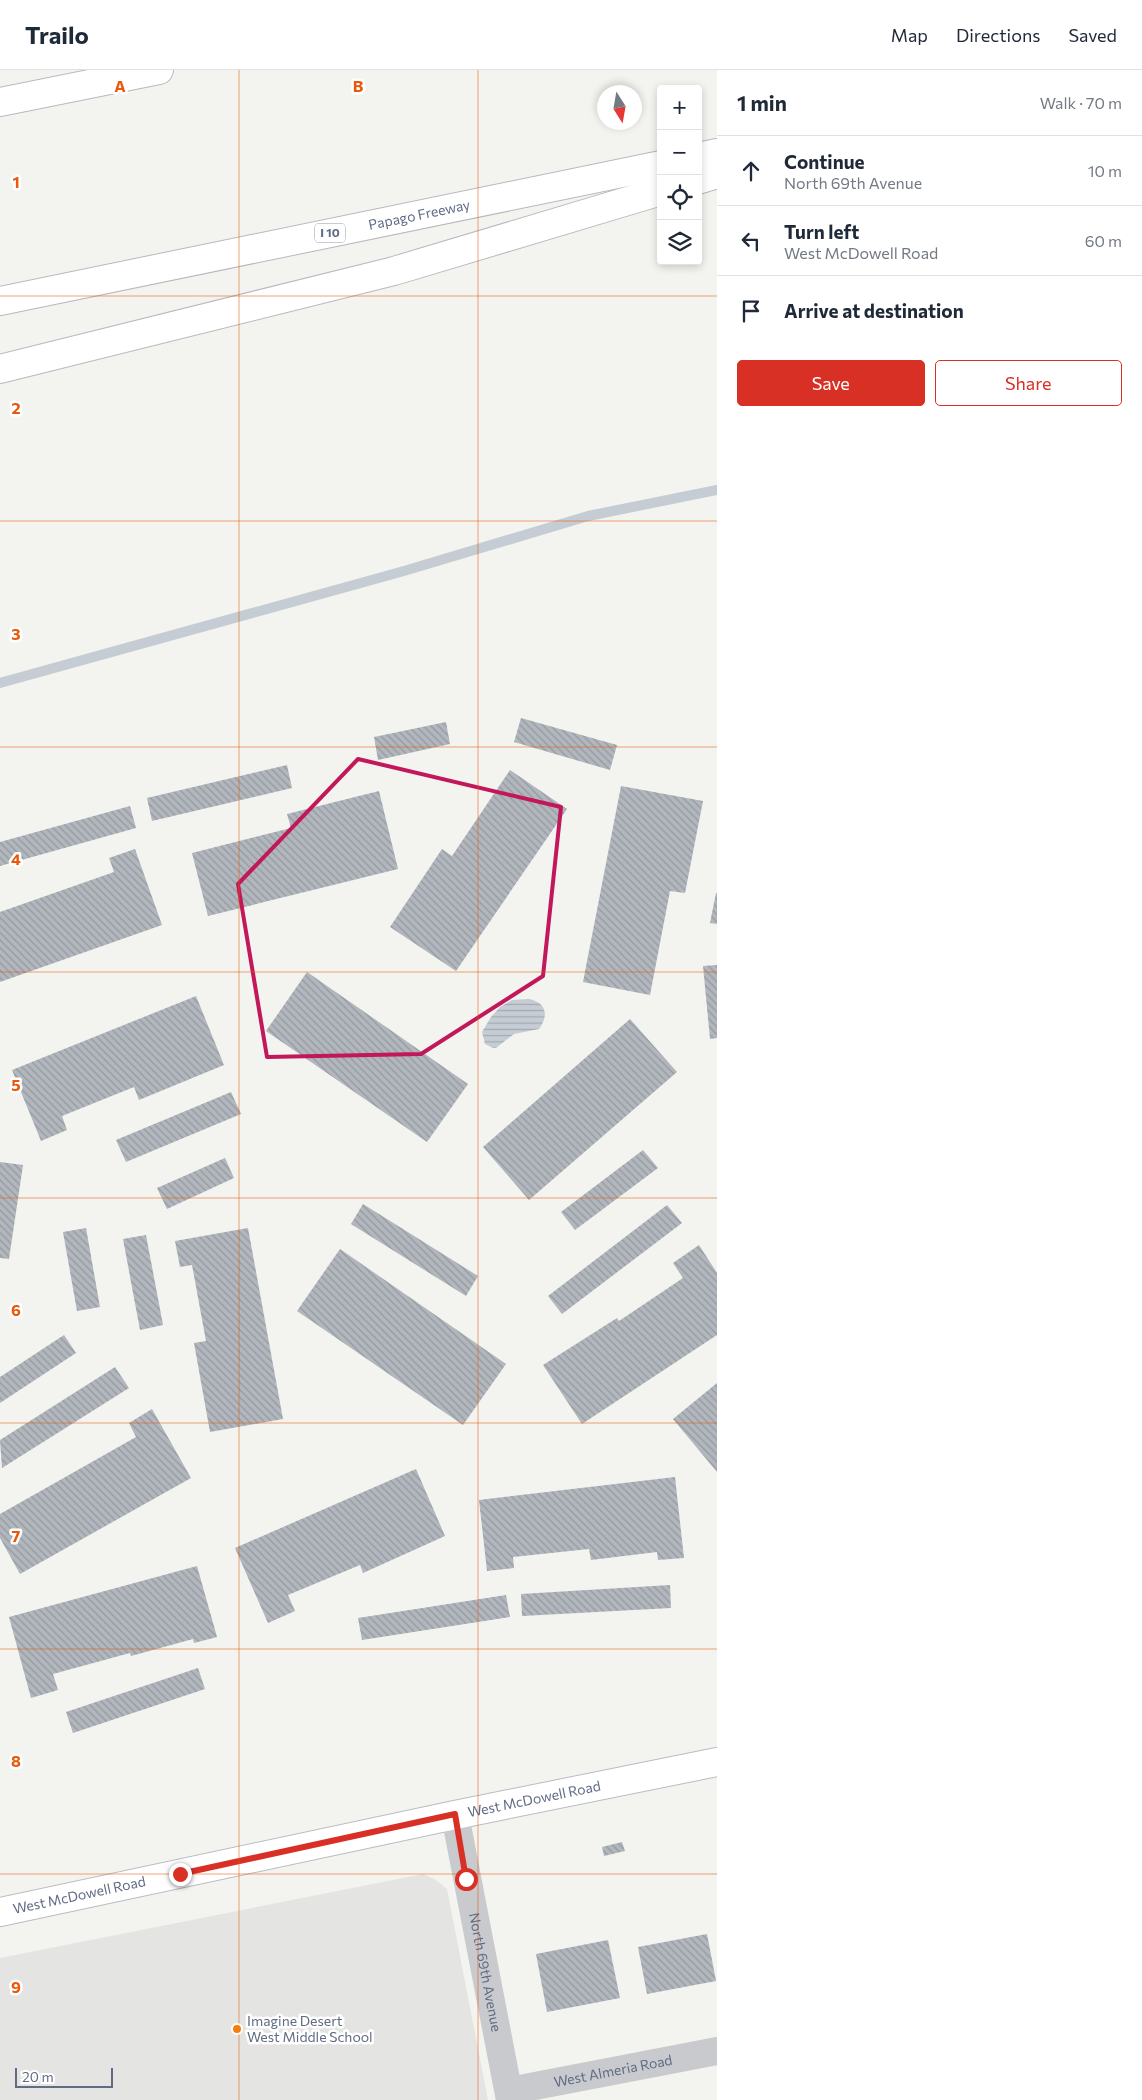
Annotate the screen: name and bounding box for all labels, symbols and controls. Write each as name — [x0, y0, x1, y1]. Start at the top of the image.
text: Trailo — [25, 20, 89, 49]
text: Map — [891, 24, 928, 46]
text: Directions — [956, 24, 1040, 46]
text: Saved — [1068, 24, 1117, 46]
text: A — [114, 76, 126, 95]
text: B — [353, 76, 364, 95]
north arrow — [597, 85, 642, 130]
map controls — [657, 85, 702, 265]
button: + — [657, 85, 702, 130]
text: 1 min — [737, 90, 787, 115]
text: Walk · 70 m — [1040, 93, 1122, 112]
button: − — [657, 130, 702, 175]
text: Continue — [784, 150, 864, 173]
icon: ahead — [737, 157, 765, 185]
text: 10 m — [1088, 161, 1122, 180]
text: 1 — [12, 172, 20, 191]
text: North 69th Avenue — [784, 173, 922, 192]
button: locate — [657, 175, 702, 220]
street label: Papago Freeway — [367, 195, 472, 233]
button: layers — [657, 220, 702, 265]
text: Turn left — [784, 220, 859, 243]
road number: I 10 — [315, 224, 345, 242]
icon: left — [737, 227, 765, 255]
text: 60 m — [1085, 231, 1122, 250]
text: West McDowell Road — [784, 243, 938, 262]
icon: arrive — [737, 297, 765, 325]
text: Arrive at destination — [784, 299, 964, 322]
button: Save — [737, 360, 925, 406]
button: Share — [935, 360, 1122, 406]
text: 2 — [11, 398, 21, 417]
text: 3 — [11, 624, 21, 643]
text: 4 — [11, 849, 21, 868]
text: 5 — [11, 1075, 21, 1094]
text: 6 — [11, 1300, 21, 1319]
text: 7 — [12, 1526, 21, 1545]
text: 8 — [11, 1751, 21, 1770]
street label: West McDowell Road — [466, 1777, 602, 1820]
route end — [169, 1863, 192, 1886]
route start — [455, 1868, 478, 1891]
street label: West McDowell Road — [11, 1872, 147, 1917]
street label: North 69th Avenue — [466, 1911, 506, 2033]
text: 9 — [11, 1977, 21, 1996]
place label: Imagine Desert West Middle School — [247, 2012, 373, 2045]
marker: Imagine Desert West Middle School — [231, 2023, 243, 2035]
street label: West Almeria Road — [552, 2051, 674, 2090]
scale bar — [15, 2065, 112, 2088]
text: 20 m — [22, 2068, 54, 2085]

